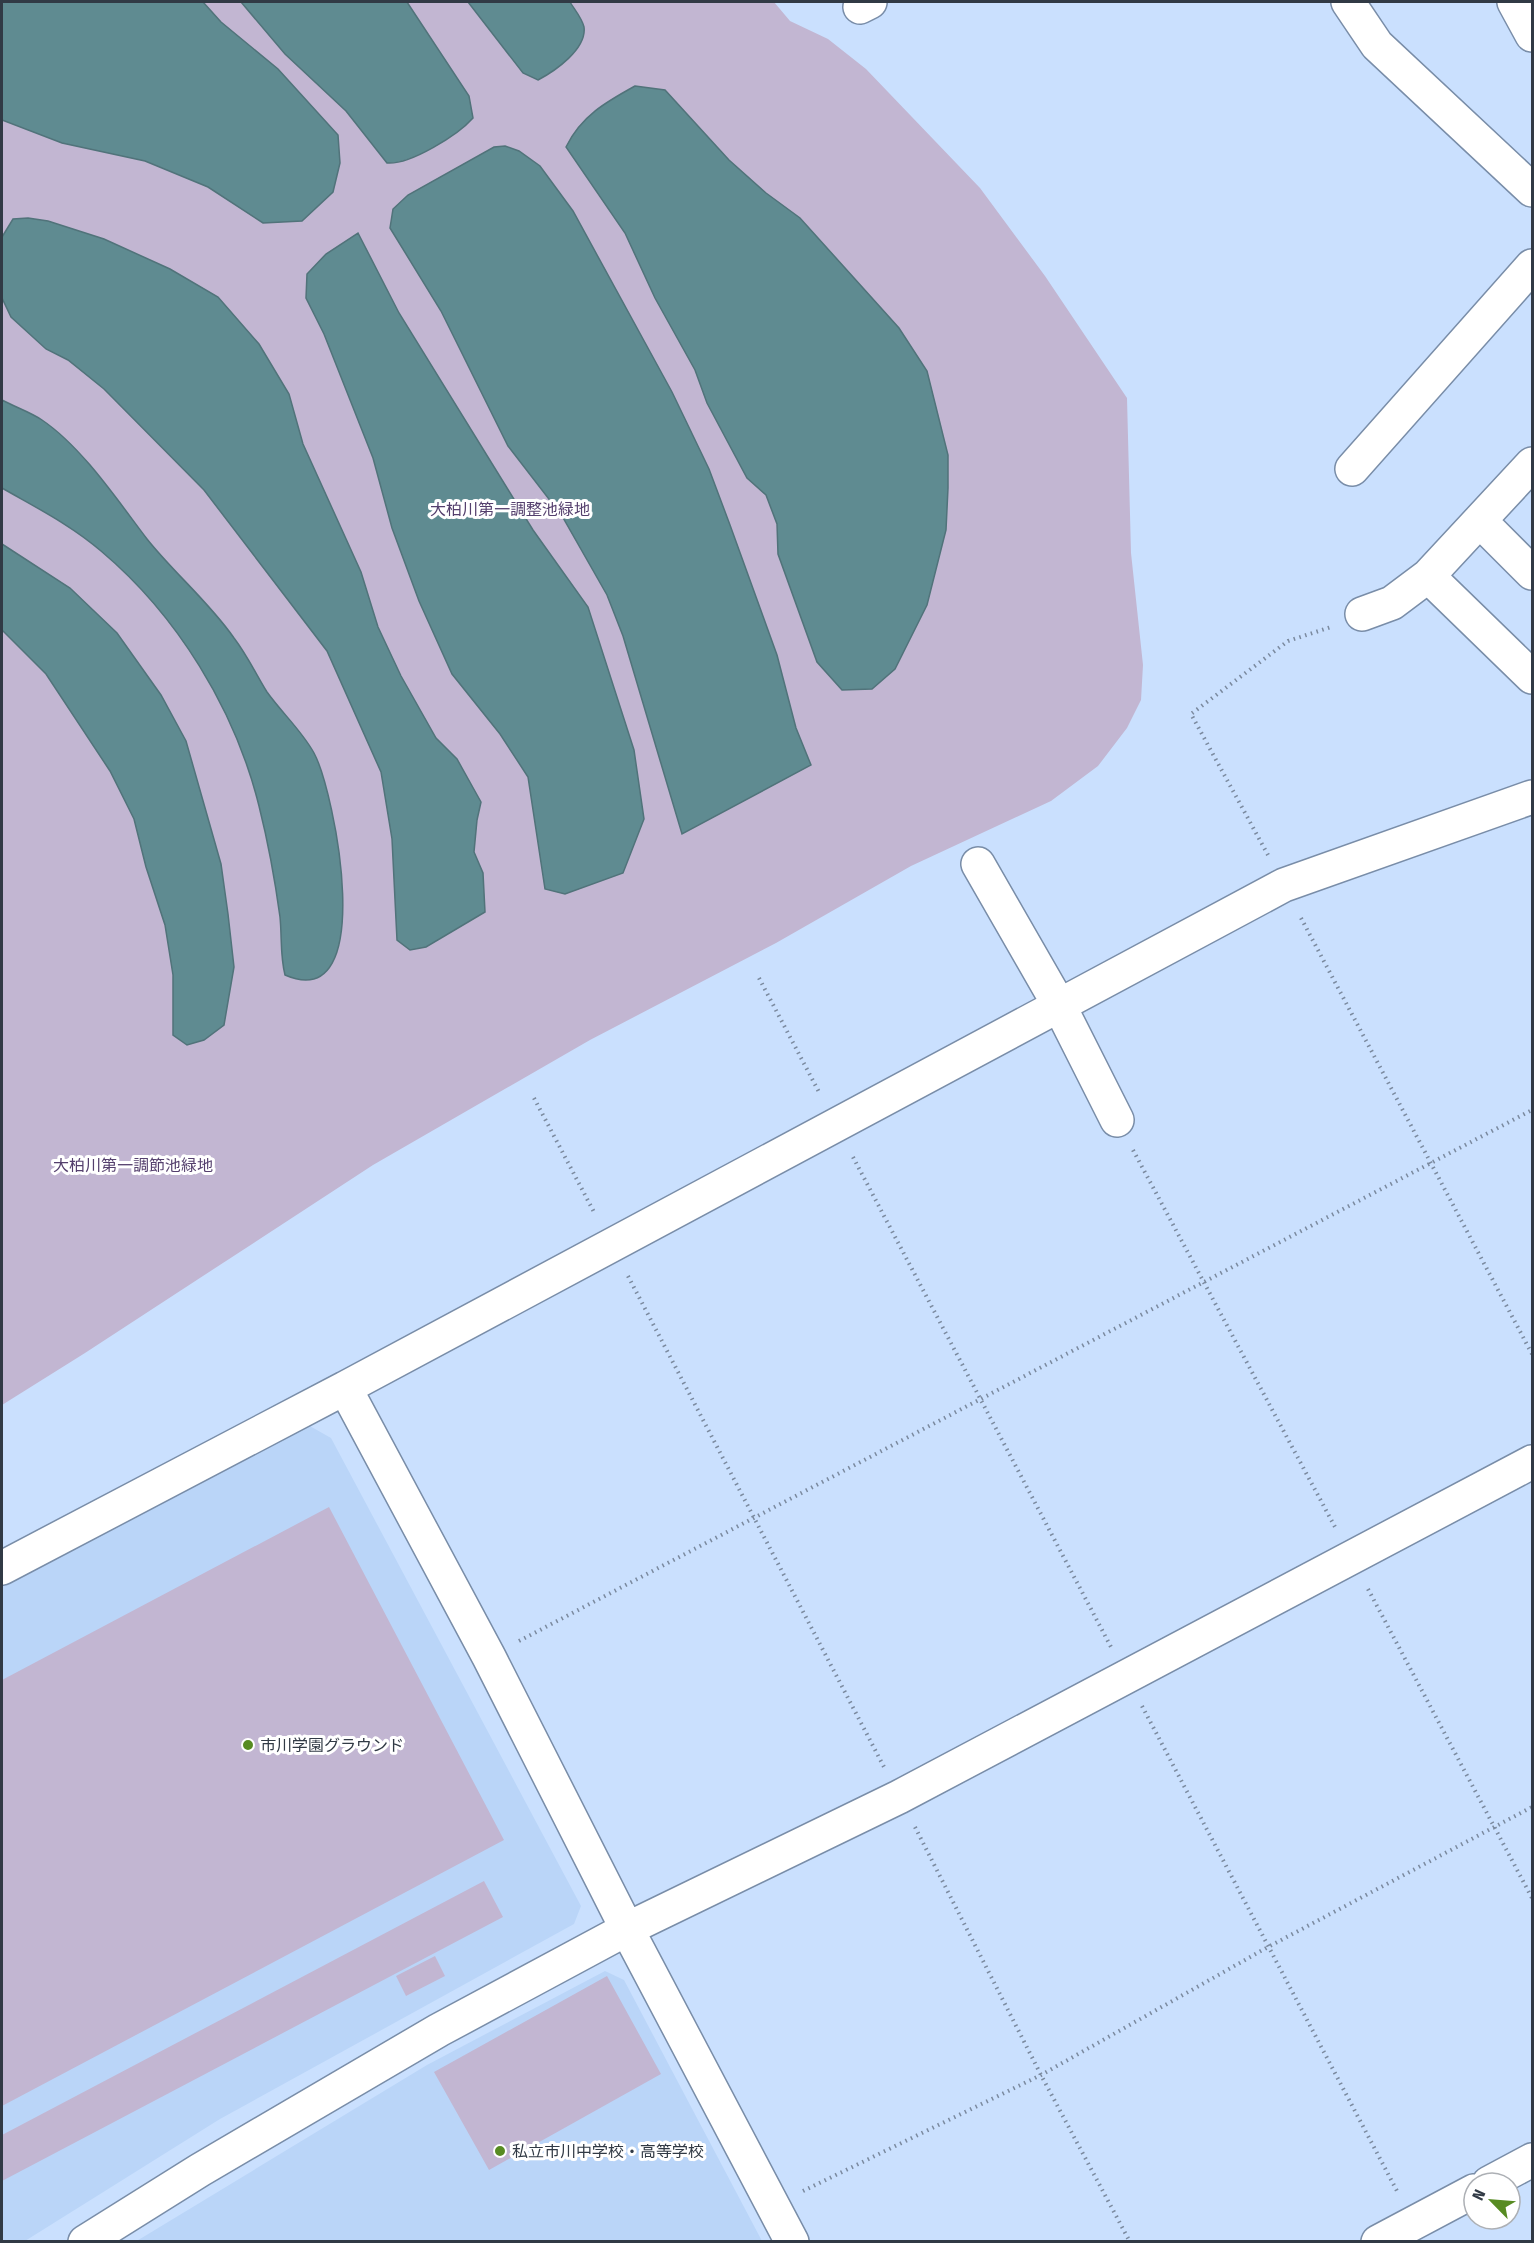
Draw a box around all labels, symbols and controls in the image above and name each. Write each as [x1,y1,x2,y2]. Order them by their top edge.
park label: 大柏川第一調整池緑地 [430,500,590,519]
park label: 大柏川第一調節池緑地 [53,1156,213,1175]
place label: 市川学園グラウンド [260,1736,404,1755]
marker: 市川学園グラウンド [241,1738,255,1752]
place label: 私立市川中学校・高等学校 [512,2142,704,2161]
marker: 私立市川中学校・高等学校 [493,2144,507,2158]
north arrow [1462,2171,1522,2231]
text: N [1468,2187,1489,2203]

